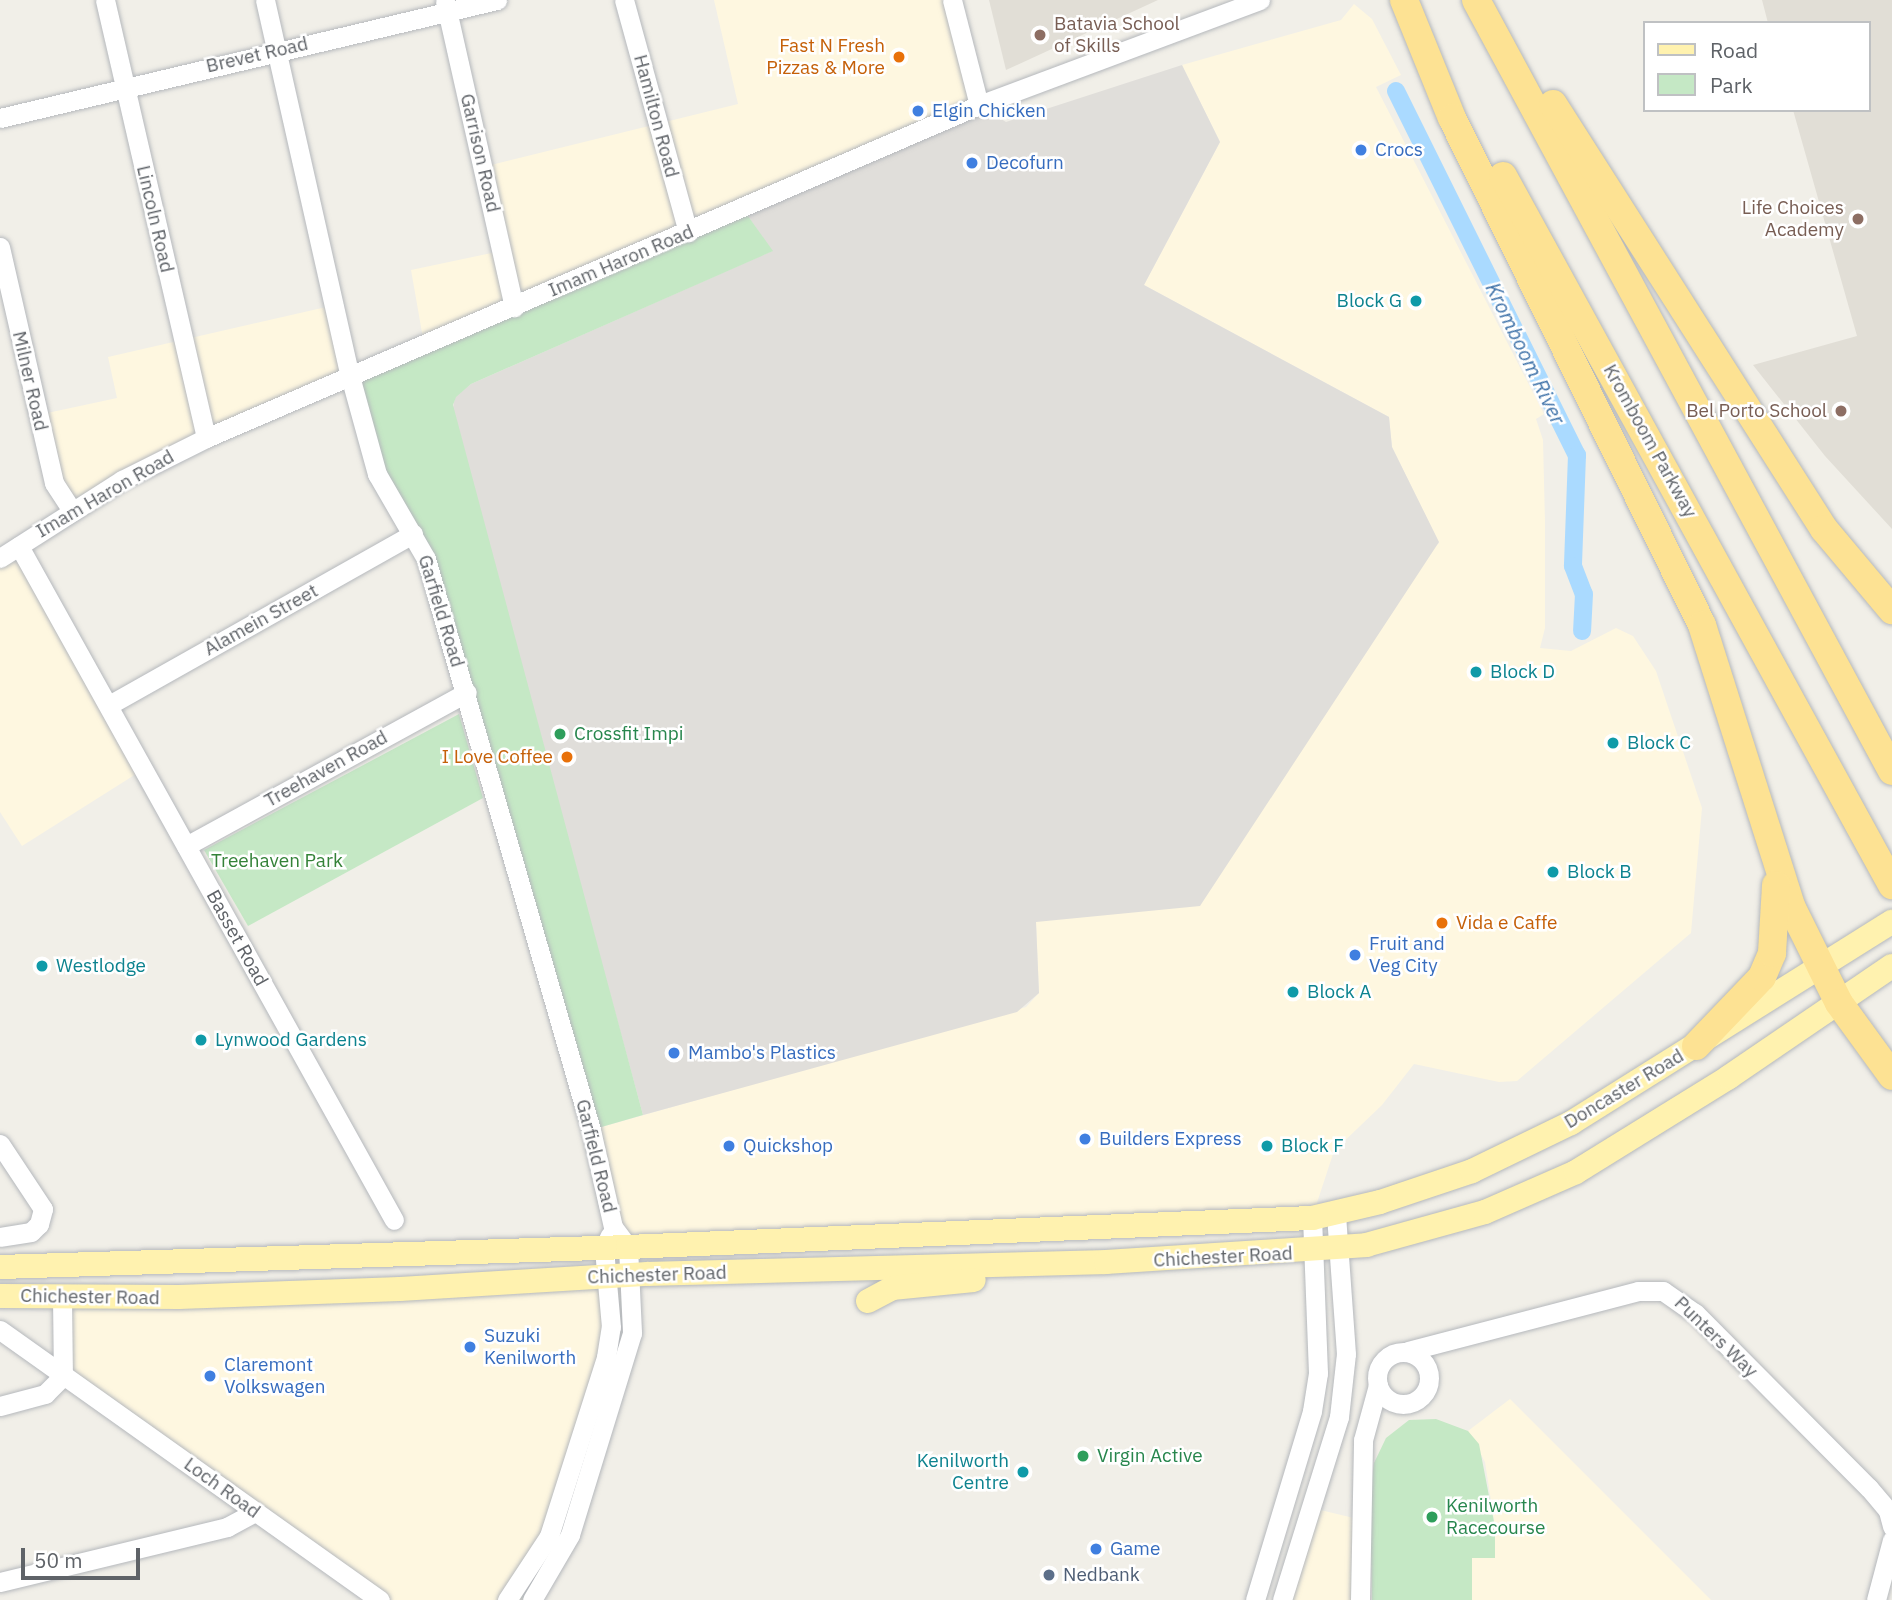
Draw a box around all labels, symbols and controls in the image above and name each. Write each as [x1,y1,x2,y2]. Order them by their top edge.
place label: Batavia School of Skills [1054,13,1180,57]
legend [1644,21,1871,112]
marker: Batavia School of Skills [1032,27,1048,43]
street label: Brevet Road [204,32,310,78]
place label: Fast N Fresh Pizzas & More [766,35,885,79]
text: Road [1710,36,1758,64]
marker: Fast N Fresh Pizzas & More [891,49,907,65]
street label: Hamilton Road [629,52,683,180]
text: Park [1710,71,1753,99]
street label: Garrison Road [455,92,505,214]
place label: Elgin Chicken [932,100,1046,122]
marker: Elgin Chicken [910,103,926,119]
place label: Crocs [1375,139,1423,161]
marker: Crocs [1353,142,1369,158]
place label: Decofurn [986,152,1064,174]
marker: Decofurn [964,155,980,171]
street label: Lincoln Road [132,163,178,275]
place label: Life Choices Academy [1742,197,1844,241]
marker: Life Choices Academy [1850,211,1866,227]
street label: Imam Haron Road [545,220,697,302]
water label: Kromboom River [1481,278,1571,428]
place label: Block G [1337,290,1402,312]
marker: Block G [1408,293,1424,309]
street label: Milner Road [7,329,53,433]
street label: Kromboom Parkway [1598,360,1702,522]
place label: Bel Porto School [1686,400,1827,422]
marker: Bel Porto School [1833,403,1849,419]
street label: Imam Haron Road [32,445,178,543]
street label: Garfield Road [413,552,469,670]
street label: Alamein Street [200,579,322,661]
place label: Block D [1490,661,1555,683]
marker: Block D [1468,664,1484,680]
place label: Crossfit Impi [574,723,683,745]
street label: Treehaven Road [261,726,391,812]
marker: Crossfit Impi [552,726,568,742]
place label: Block C [1627,732,1691,754]
marker: Block C [1605,735,1621,751]
place label: I Love Coffee [442,746,553,768]
marker: I Love Coffee [559,749,575,765]
park label: Treehaven Park [211,850,343,872]
place label: Block B [1567,861,1632,883]
marker: Block B [1545,864,1561,880]
street label: Basset Road [201,886,273,990]
place label: Vida e Caffe [1456,912,1557,934]
marker: Vida e Caffe [1434,915,1450,931]
place label: Fruit and Veg City [1369,933,1445,977]
marker: Fruit and Veg City [1347,947,1363,963]
place label: Westlodge [56,955,146,977]
marker: Westlodge [34,958,50,974]
place label: Block A [1307,981,1371,1003]
marker: Block A [1285,984,1301,1000]
place label: Lynwood Gardens [215,1029,367,1051]
marker: Lynwood Gardens [193,1032,209,1048]
place label: Mambo's Plastics [688,1042,836,1064]
street label: Doncaster Road [1560,1044,1688,1134]
marker: Mambo's Plastics [666,1045,682,1061]
street label: Garfield Road [571,1097,621,1215]
place label: Builders Express [1099,1128,1242,1150]
marker: Builders Express [1077,1131,1093,1147]
place label: Quickshop [743,1135,833,1157]
place label: Block F [1281,1135,1344,1157]
marker: Quickshop [721,1138,737,1154]
marker: Block F [1259,1138,1275,1154]
street label: Chichester Road [1153,1242,1293,1272]
street label: Chichester Road [587,1261,727,1289]
street label: Chichester Road [20,1284,160,1310]
street label: Punters Way [1670,1292,1762,1382]
place label: Suzuki Kenilworth [484,1325,576,1369]
marker: Suzuki Kenilworth [462,1339,478,1355]
place label: Claremont Volkswagen [224,1354,325,1398]
marker: Claremont Volkswagen [202,1368,218,1384]
place label: Virgin Active [1097,1445,1203,1467]
marker: Virgin Active [1075,1448,1091,1464]
place label: Kenilworth Centre [917,1450,1009,1494]
street label: Loch Road [180,1453,264,1523]
marker: Kenilworth Centre [1015,1464,1031,1480]
place label: Kenilworth Racecourse [1446,1495,1546,1539]
marker: Kenilworth Racecourse [1424,1509,1440,1525]
scale bar [24,1534,144,1578]
place label: Game [1110,1538,1160,1560]
marker: Game [1088,1541,1104,1557]
text: 50 m [34,1546,83,1574]
place label: Nedbank [1063,1564,1140,1586]
marker: Nedbank [1041,1567,1057,1583]

